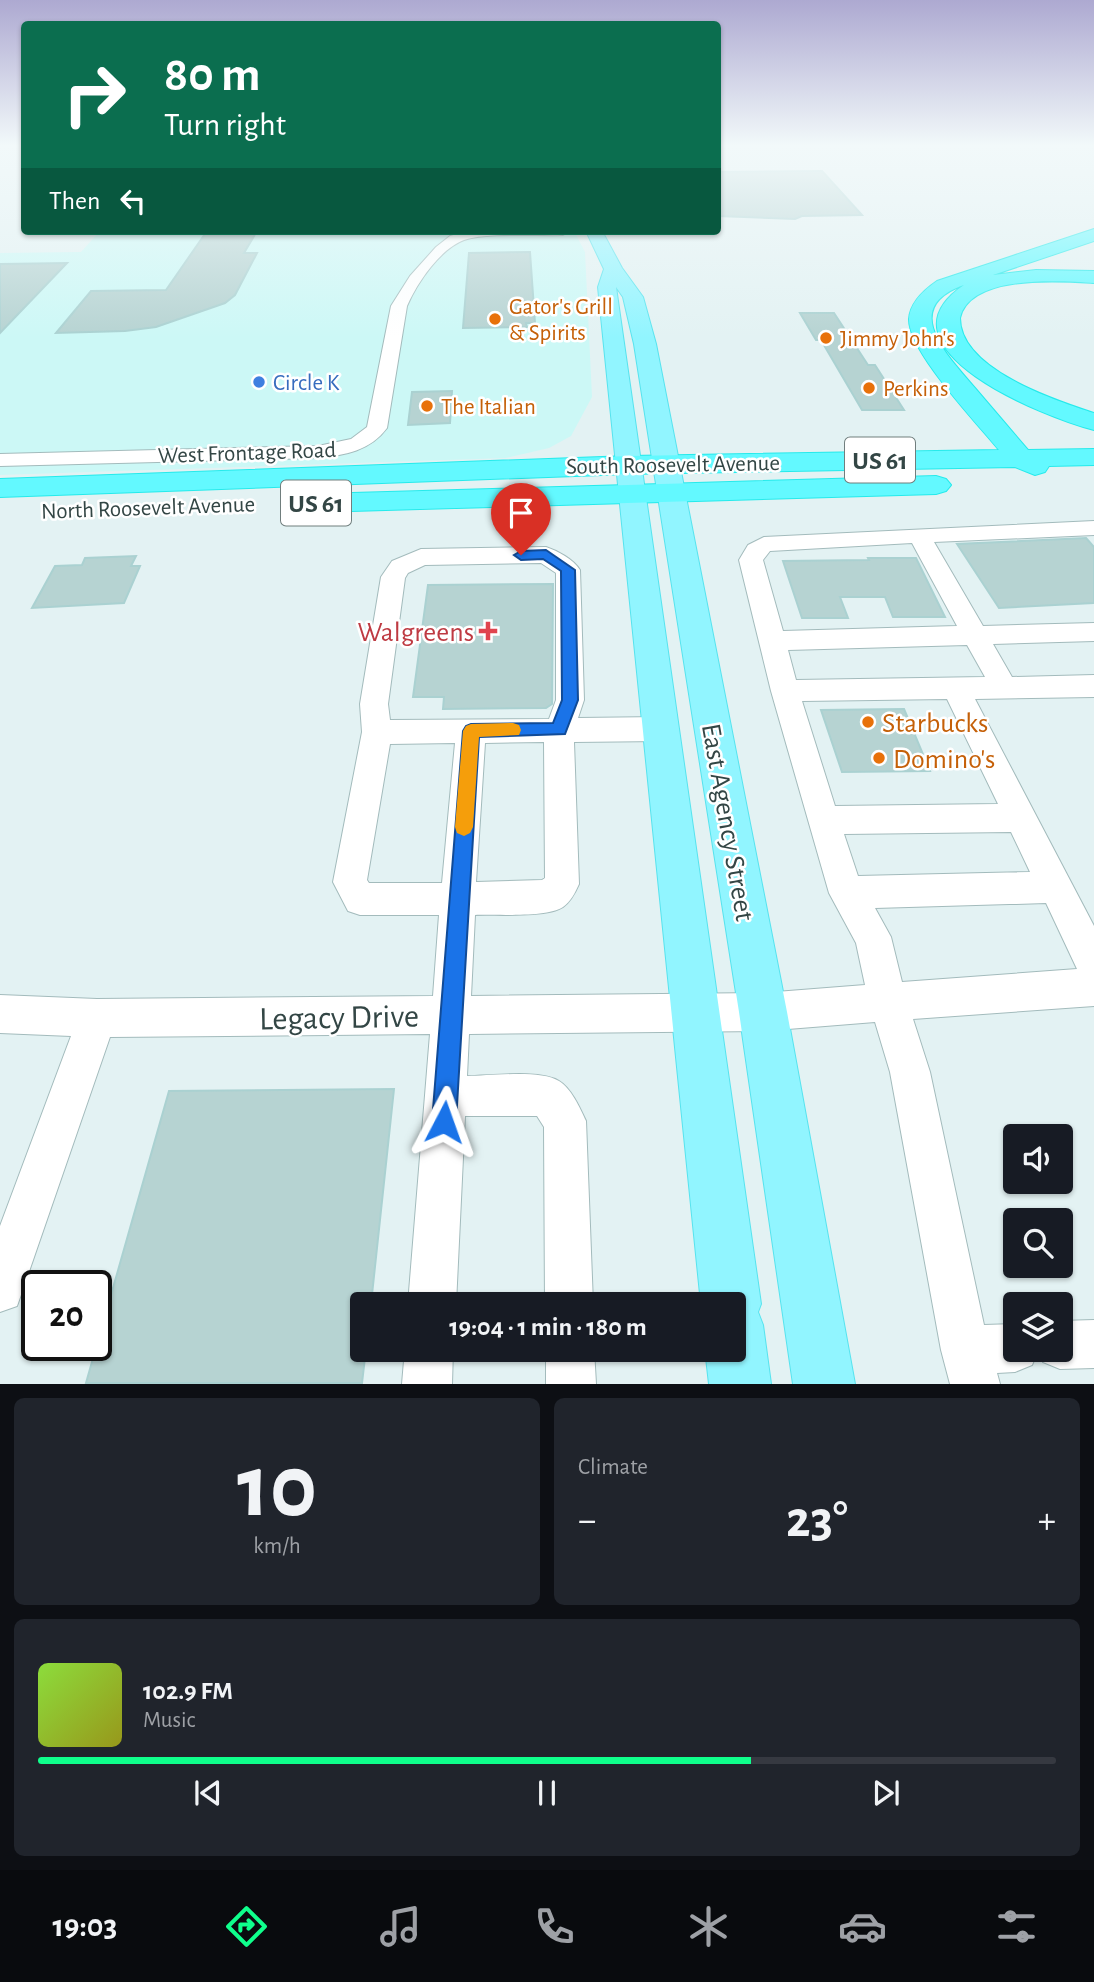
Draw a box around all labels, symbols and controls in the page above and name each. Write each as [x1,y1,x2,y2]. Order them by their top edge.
icon: right [49,49,140,140]
text: 80 m [164,51,261,100]
text: Turn right [164,109,286,141]
icon: left [114,182,152,220]
text: Then [49,188,100,214]
place label: Gator's Grill & Spirits [509,296,613,345]
marker: Gator's Grill & Spirits [487,311,503,327]
place label: Jimmy John's [840,328,955,351]
marker: Jimmy John's [818,330,834,346]
place label: Circle K [273,372,340,395]
marker: Circle K [251,374,267,390]
place label: Perkins [883,378,948,401]
marker: Perkins [861,380,877,396]
place label: The Italian [441,396,536,419]
marker: The Italian [419,398,435,414]
road number: US 61 [845,437,915,482]
street label: West Frontage Road [157,439,337,468]
street label: South Roosevelt Avenue [566,452,780,479]
road number: US 61 [281,481,351,526]
pin [491,483,551,555]
street label: North Roosevelt Avenue [41,493,256,524]
icon: arrive [502,494,540,532]
place label: Walgreens [357,619,474,647]
marker: Walgreens [480,623,496,639]
place label: Starbucks [882,710,988,738]
marker: Starbucks [860,714,876,730]
street label: East Agency Street [696,721,758,923]
place label: Domino's [893,746,995,774]
marker: Domino's [871,750,887,766]
street label: Legacy Drive [259,1001,419,1036]
position arrow [407,1085,481,1159]
map controls [1003,1124,1073,1362]
button: sound [1003,1124,1073,1194]
button: search [1003,1208,1073,1278]
speed limit sign: 20 [21,1270,112,1361]
button: layers [1003,1292,1073,1362]
text: 19:04 · 1 min · 180 m [449,1314,647,1340]
text: 10 [237,1442,317,1533]
text: Climate [578,1456,648,1479]
text: 23° [786,1494,848,1546]
text: − [578,1502,596,1540]
text: + [1038,1502,1056,1540]
text: km/h [253,1535,301,1558]
text: 102.9 FM [143,1678,233,1704]
text: Music [143,1709,195,1732]
icon: previous [189,1774,227,1812]
icon: pause [528,1774,566,1812]
icon: next [867,1774,905,1812]
icon: directions [222,1902,271,1951]
icon: music [376,1902,425,1951]
icon: phone [530,1902,579,1951]
icon: climate [684,1902,733,1951]
icon: car [838,1902,887,1951]
icon: filters [992,1902,1041,1951]
text: 19:03 [53,1910,117,1942]

